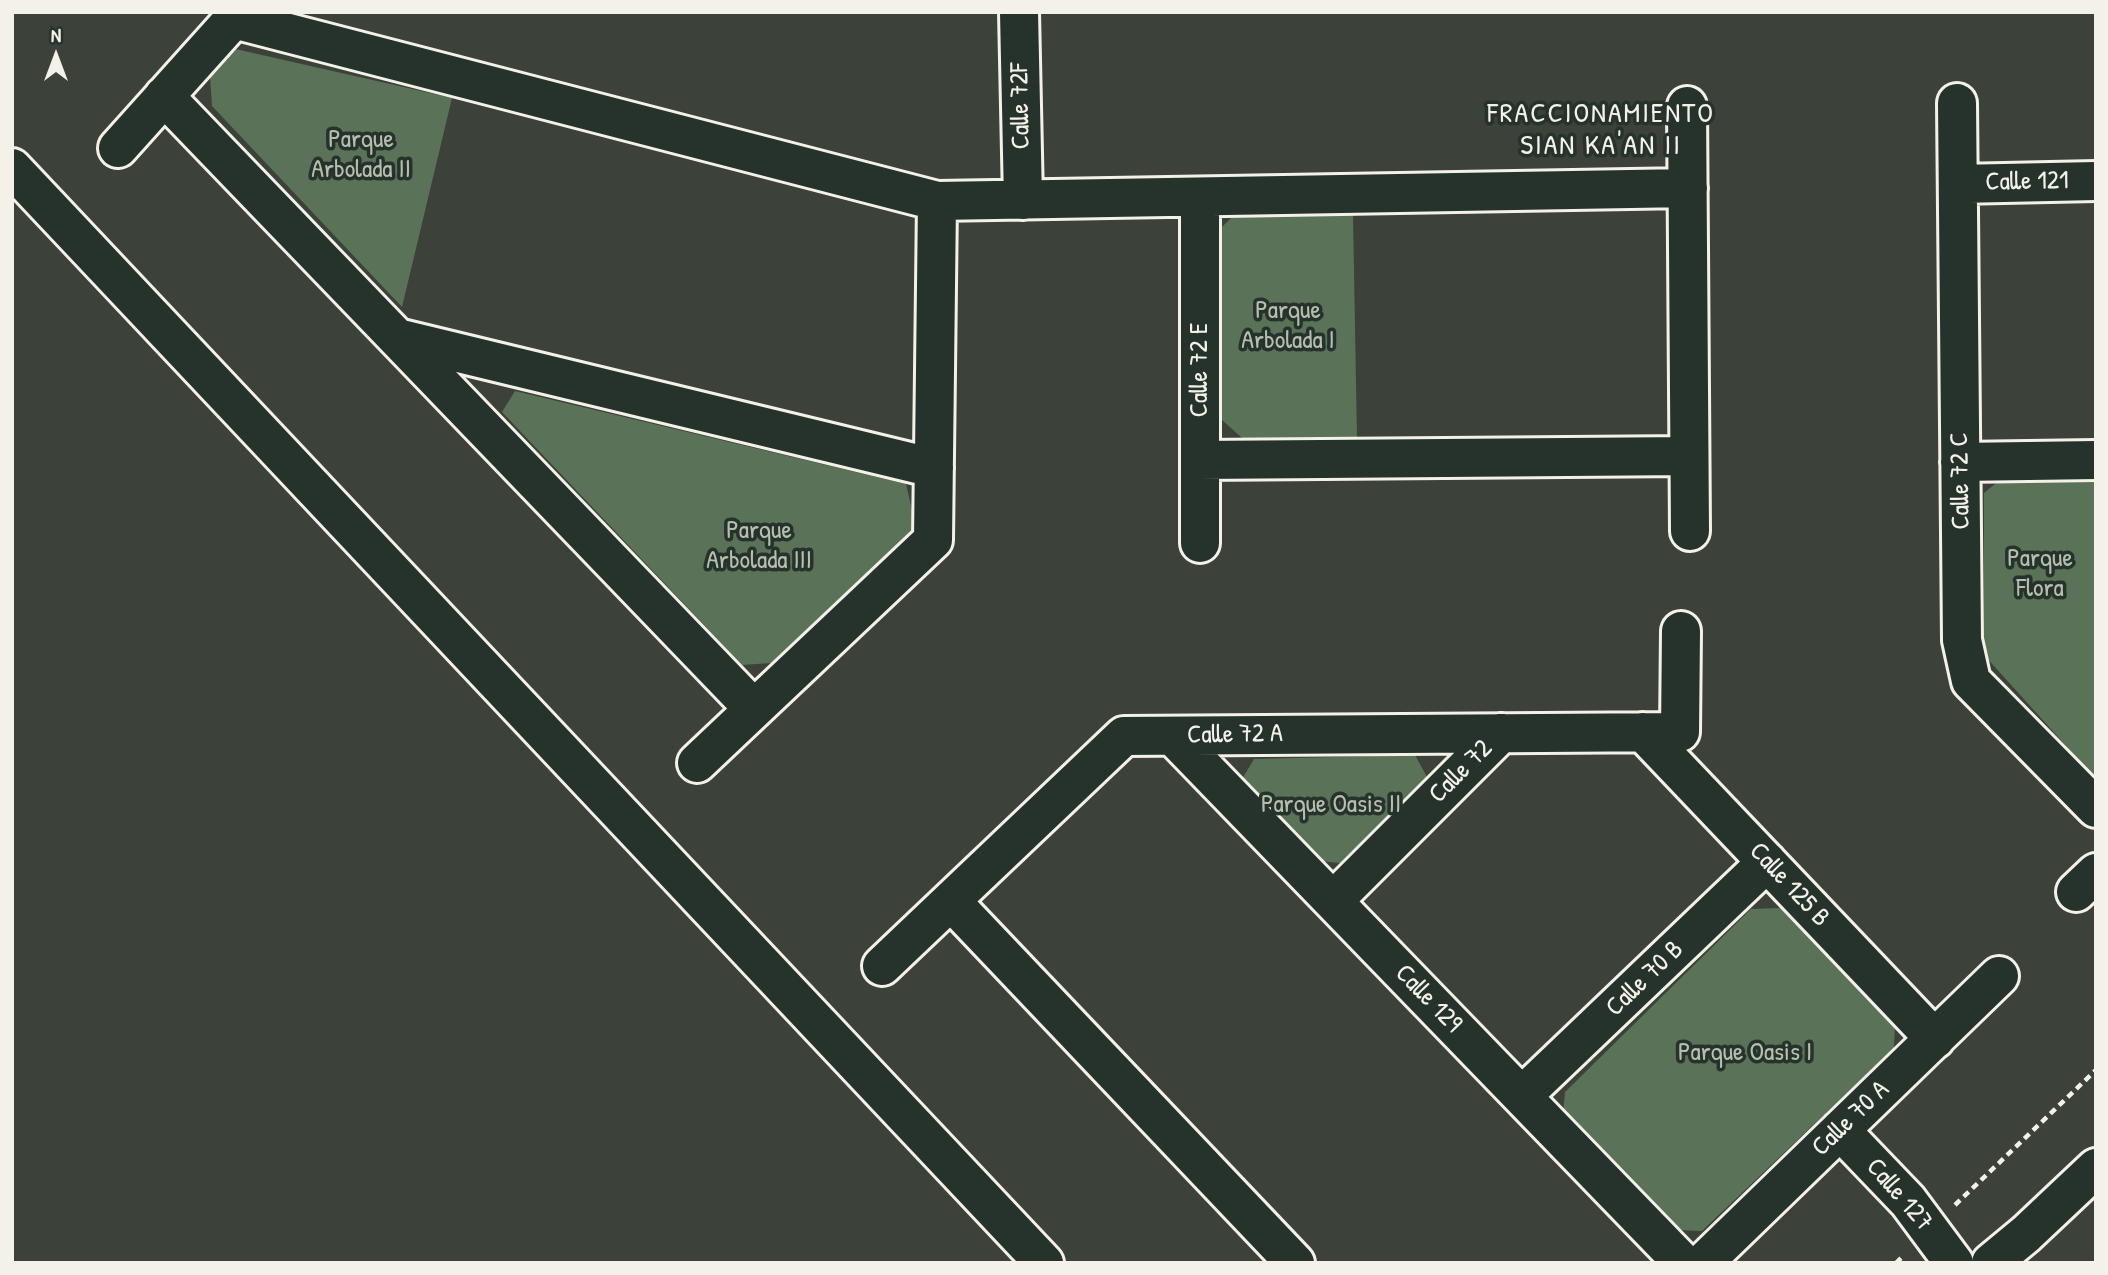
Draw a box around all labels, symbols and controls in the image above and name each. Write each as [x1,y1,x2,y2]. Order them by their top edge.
north arrow [21,21,91,91]
text: N [51,22,61,48]
street label: Calle 72F [1005,62,1037,150]
district label: FRACCIONAMIENTO SIAN KA'AN II [1489,98,1713,164]
park label: Parque Arbolada II [311,124,411,186]
street label: Calle 121 [1985,166,2069,198]
park label: Parque Arbolada I [1241,295,1335,356]
street label: Calle 72 E [1184,323,1216,417]
street label: Calle 72 C [1945,432,1977,530]
park label: Parque Arbolada III [706,515,812,576]
park label: Parque Flora [2007,543,2073,604]
street label: Calle 72 A [1187,719,1283,751]
street label: Calle 72 [1423,734,1499,810]
park label: Parque Oasis II [1261,789,1401,821]
street label: Calle 125 B [1742,836,1836,934]
street label: Calle 70 B [1600,935,1690,1023]
street label: Calle 129 [1388,958,1468,1040]
park label: Parque Oasis I [1678,1037,1812,1069]
street label: Calle 70 A [1806,1075,1896,1163]
street label: Calle 127 [1859,1152,1939,1238]

